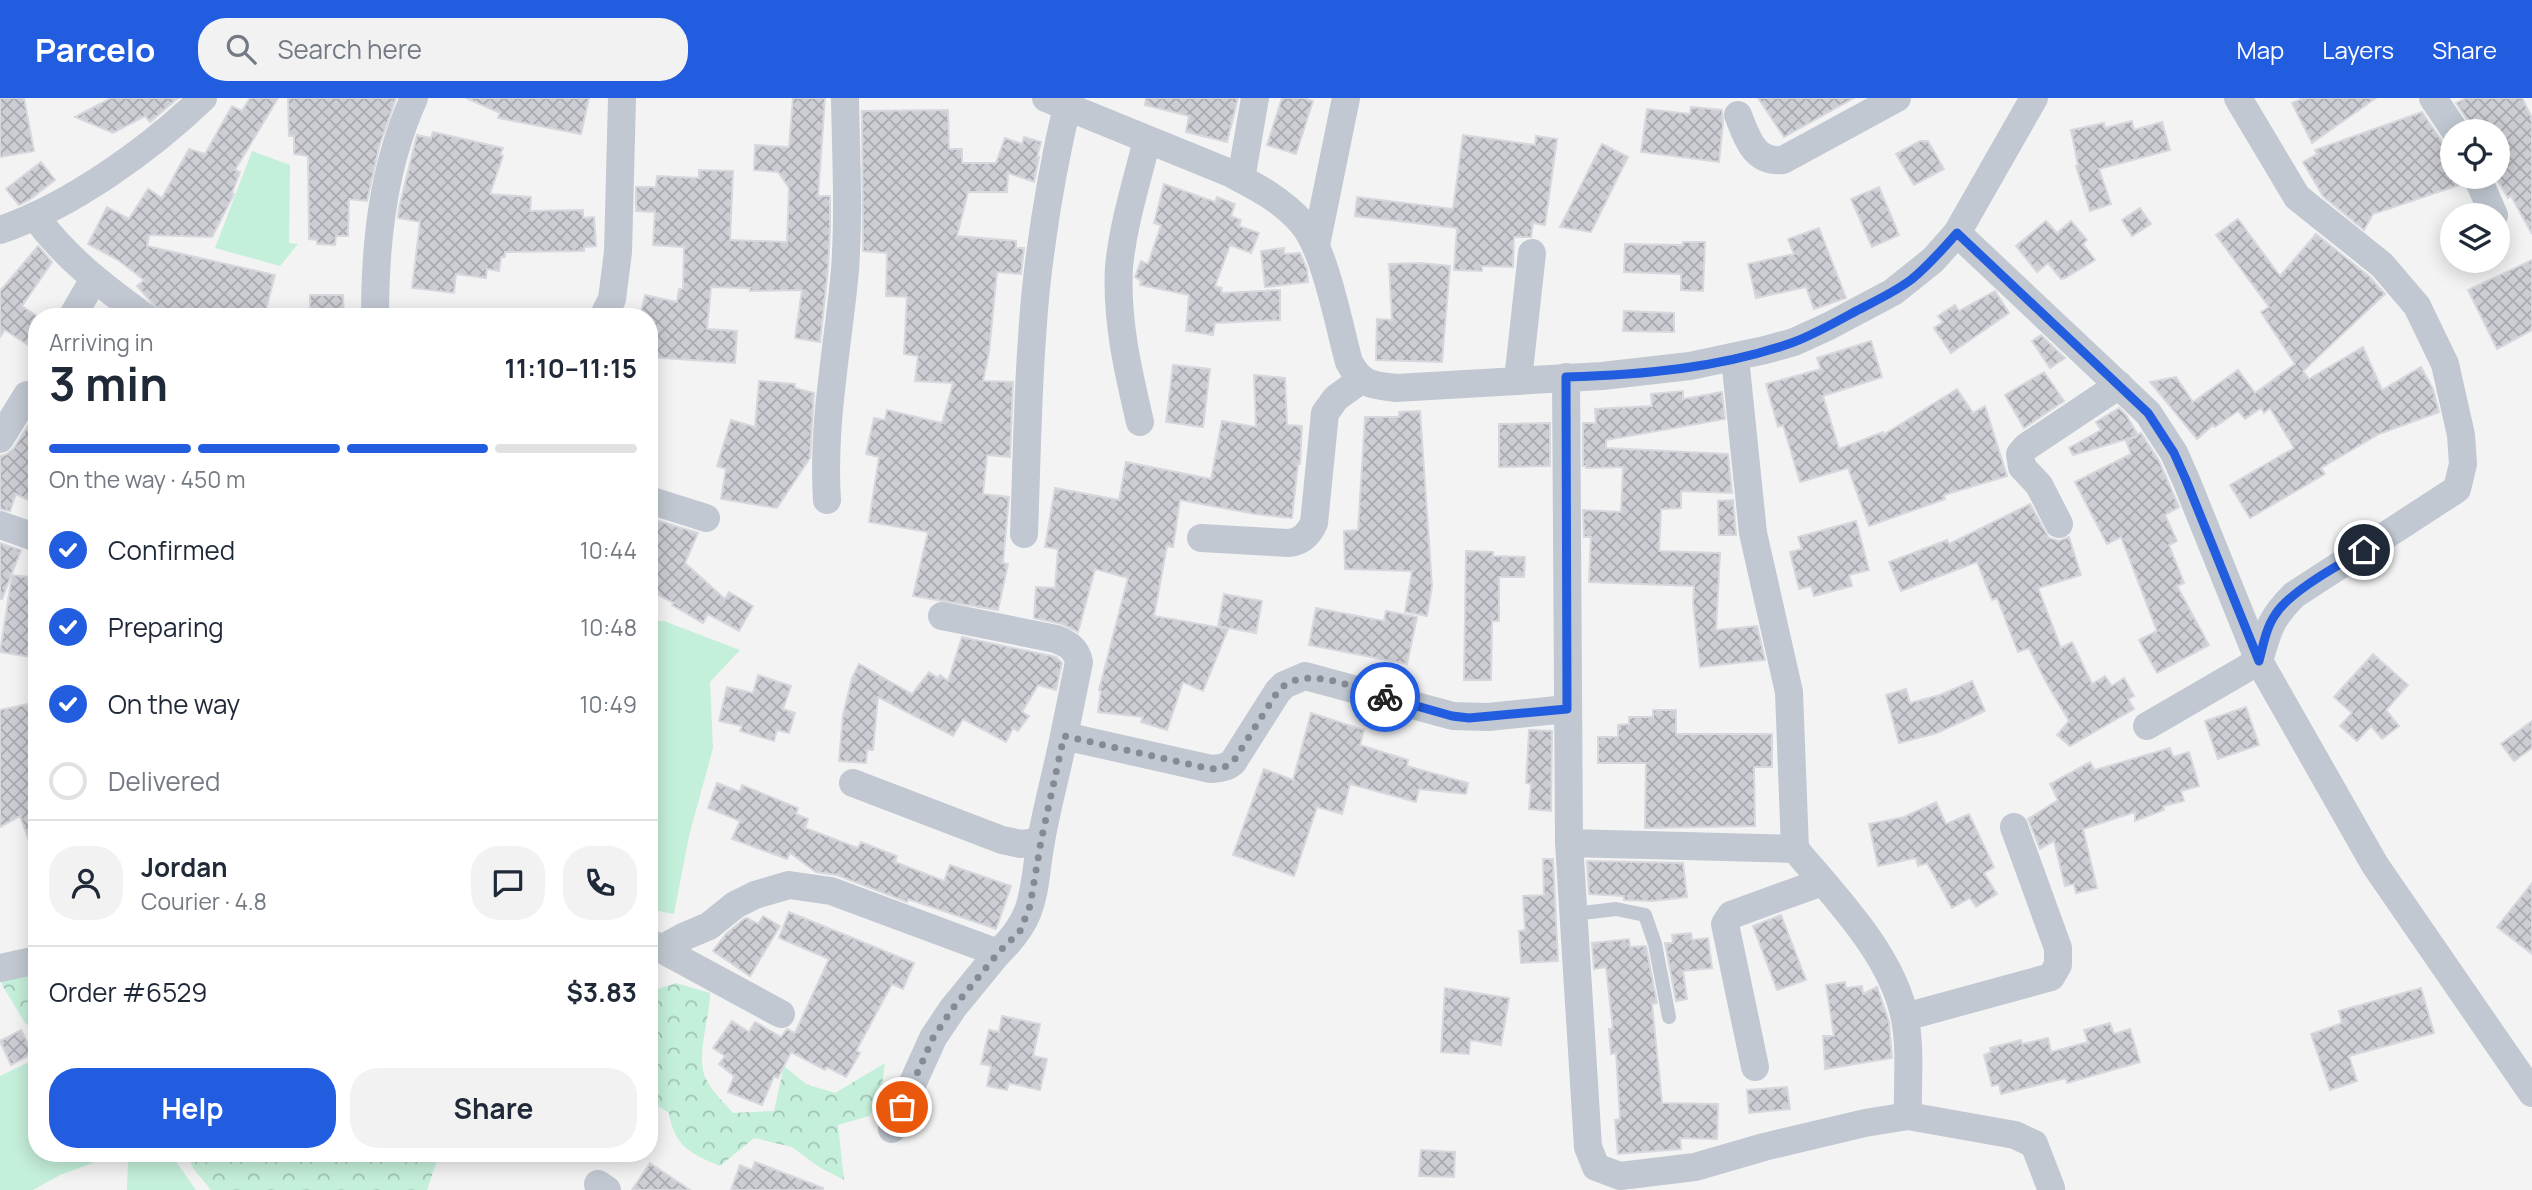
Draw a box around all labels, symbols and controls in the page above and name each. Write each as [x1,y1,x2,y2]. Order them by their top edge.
search box [198,18,688,81]
text: Parcelo [35,27,156,72]
icon: search [222,30,260,68]
text: Search here [278,31,422,67]
text: Map [2237,33,2284,66]
text: Layers [2322,33,2394,66]
text: Share [2432,33,2497,66]
map controls [2440,119,2510,273]
button: locate [2440,119,2510,189]
button: layers [2440,203,2510,273]
text: Arriving in [49,326,154,358]
text: 11:10–11:15 [505,350,637,386]
text: 3 min [49,352,168,415]
text: On the way · 450 m [49,463,245,495]
pin [2334,520,2394,580]
icon: check [49,531,87,569]
icon: home [2345,531,2383,569]
text: Confirmed [108,532,235,568]
text: 10:44 [580,534,637,566]
icon: check [49,608,87,646]
text: Preparing [108,609,224,645]
text: 10:48 [580,611,637,643]
courier [1350,662,1420,732]
icon: bike [1366,678,1404,716]
icon: check [49,685,87,723]
text: On the way [108,686,240,722]
text: 10:49 [580,688,637,720]
text: Delivered [108,763,220,799]
button: person [49,846,123,920]
button: chat [471,846,545,920]
button: phone [563,846,637,920]
text: Jordan [141,849,227,885]
text: Courier · 4.8 [141,885,267,917]
text: Order #6529 [49,974,207,1010]
text: $3.83 [567,974,637,1010]
button: Help [49,1068,336,1148]
button: Share [350,1068,637,1148]
pin [872,1077,932,1137]
icon: bag [883,1088,921,1126]

